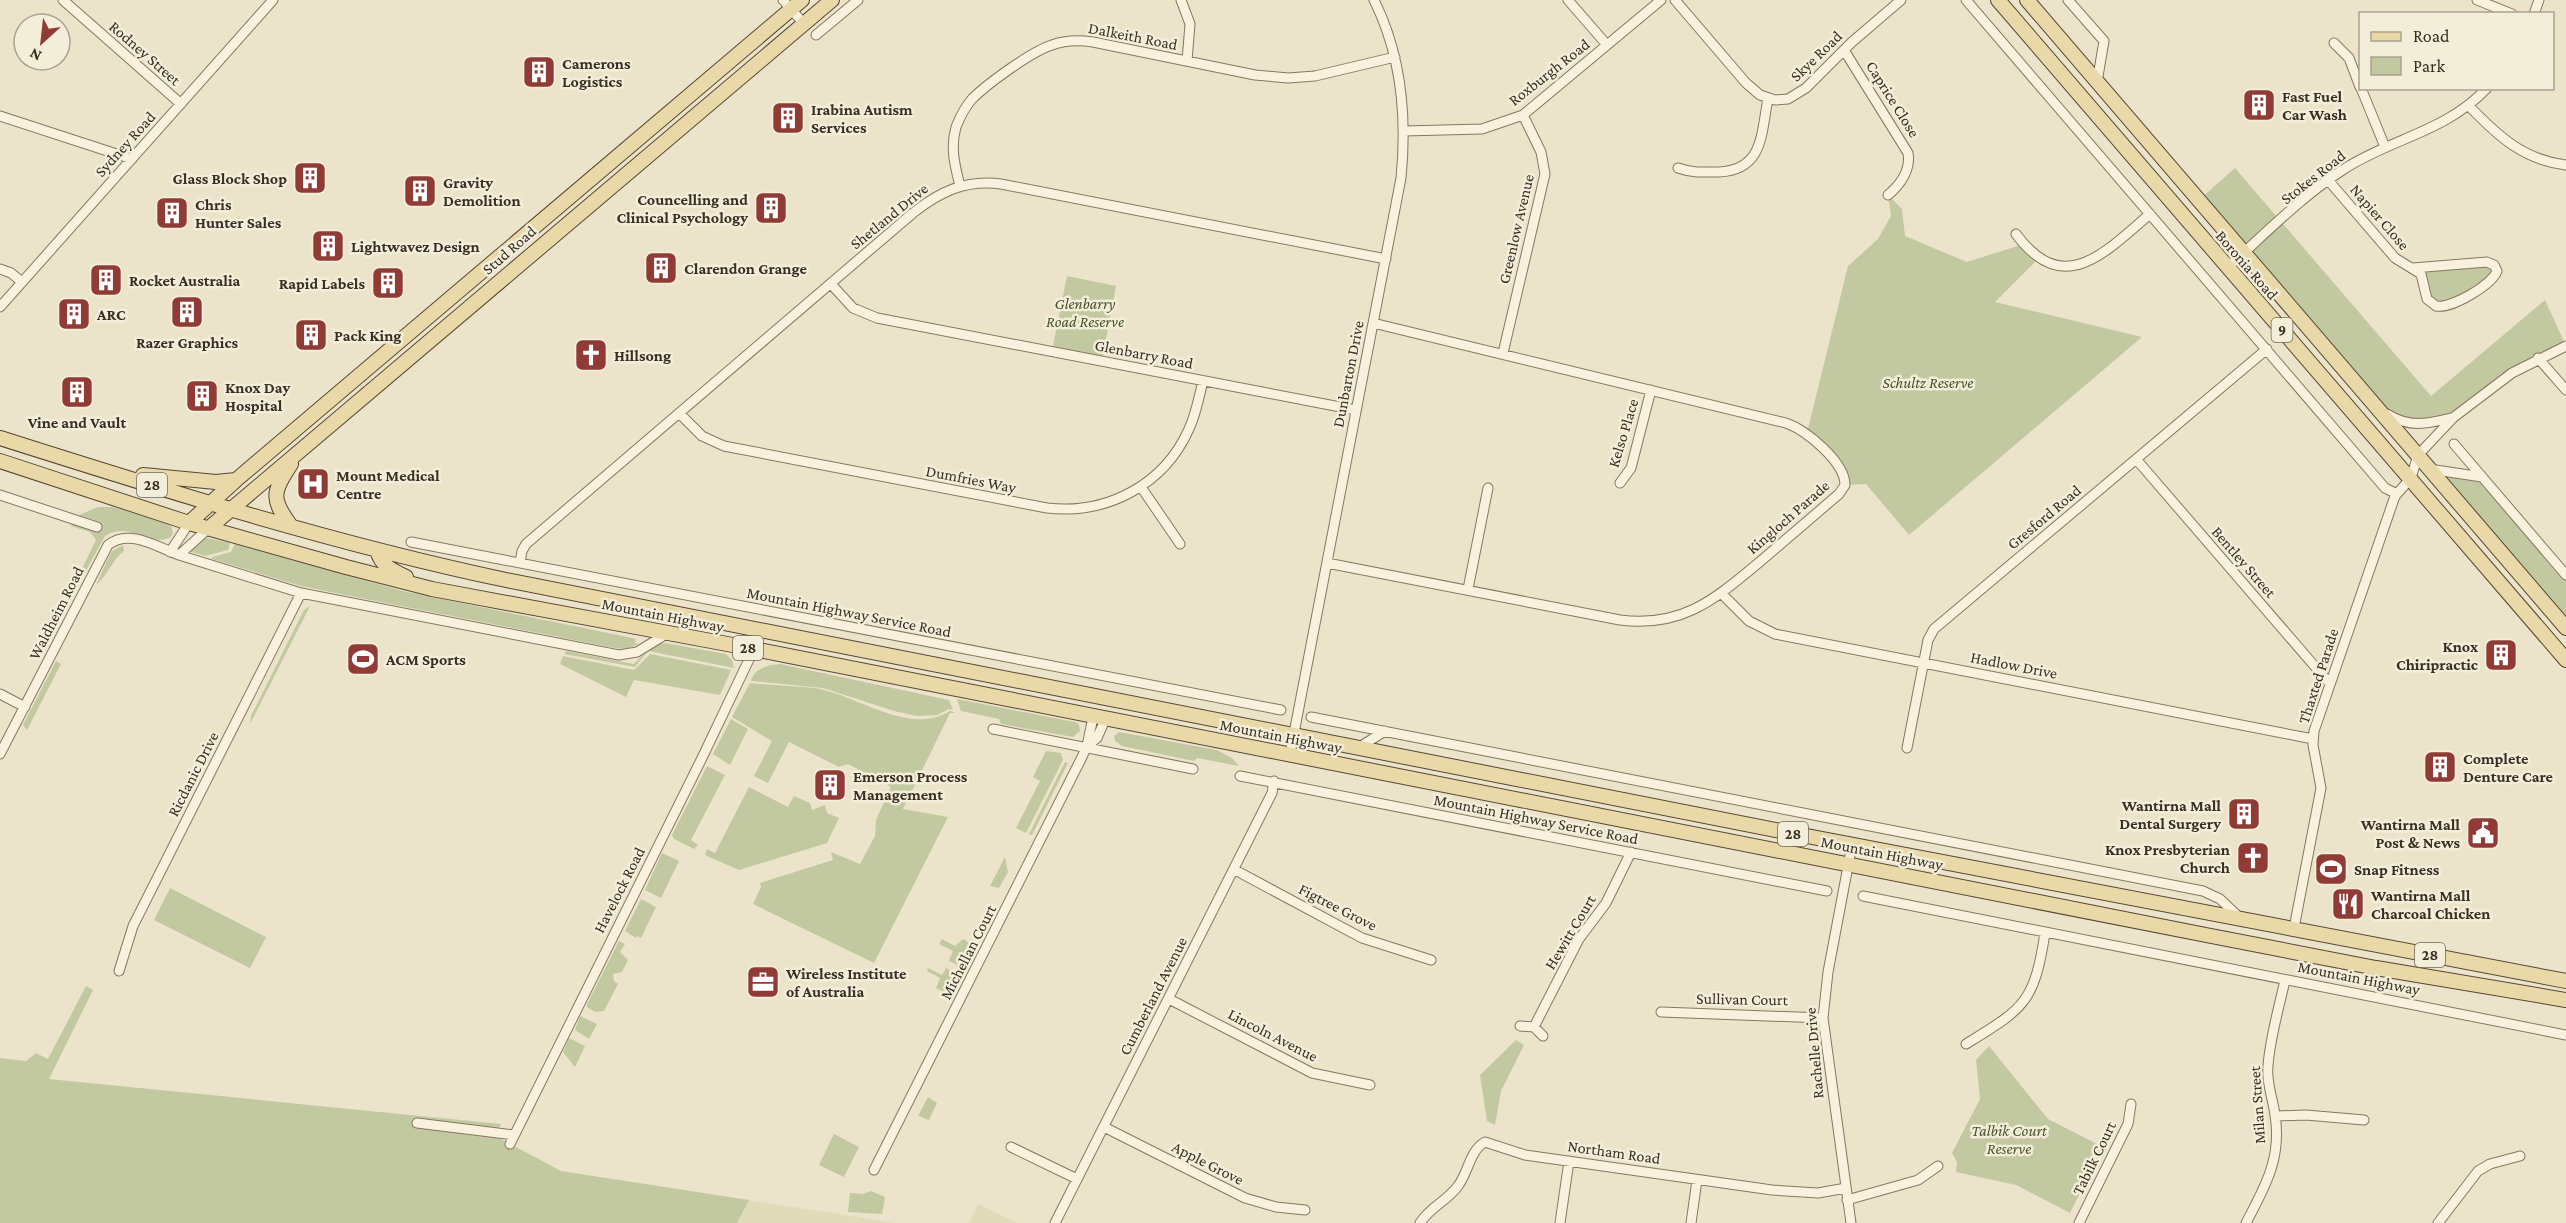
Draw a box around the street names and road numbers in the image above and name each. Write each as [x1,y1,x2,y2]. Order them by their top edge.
street label: Rodney Street [105,18,184,90]
street label: Dalkeith Road [1087,19,1180,53]
street label: Skye Road [1787,27,1846,85]
street label: Roxburgh Road [1505,35,1594,110]
street label: Caprice Close [1862,58,1923,141]
street label: Sydney Road [91,108,160,181]
street label: Stokes Road [2277,146,2349,207]
street label: Greenlow Avenue [1495,172,1537,286]
street label: Shetland Drive [847,180,931,252]
street label: Napier Close [2346,181,2413,254]
street label: Stud Road [479,222,540,278]
street label: Boronia Road [2213,227,2282,303]
road number: 9 [2272,318,2292,342]
street label: Dunbarton Drive [1329,319,1367,429]
street label: Glenbarry Road [1093,336,1195,373]
street label: Kelso Place [1605,397,1641,469]
street label: Dumfries Way [924,462,1018,497]
road number: 28 [137,473,167,497]
street label: Kingloch Parade [1743,477,1833,558]
street label: Gresford Road [2004,481,2085,553]
street label: Bentley Street [2208,523,2280,602]
street label: Waldheim Road [25,563,87,662]
street label: Mountain Highway Service Road [745,584,953,641]
street label: Mountain Highway [600,595,726,636]
street label: Thaxted Parade [2295,626,2341,726]
road number: 28 [733,636,763,660]
street label: Hadlow Drive [1969,648,2059,682]
street label: Mountain Highway [1218,716,1344,757]
street label: Ricdanic Drive [164,729,222,819]
street label: Mountain Highway Service Road [1432,791,1640,848]
road number: 28 [1778,822,1808,846]
street label: Mountain Highway [1819,833,1945,874]
street label: Havelock Road [590,844,648,936]
street label: Figtree Grove [1296,880,1380,935]
street label: Hewitt Court [1541,891,1599,972]
street label: Michellan Court [937,901,999,1002]
street label: Cumberland Avenue [1116,934,1190,1058]
road number: 28 [2415,943,2445,967]
street label: Mountain Highway [2296,958,2422,999]
street label: Sullivan Court [1696,990,1789,1008]
street label: Lincoln Avenue [1225,1005,1321,1065]
street label: Rachelle Drive [1802,1007,1826,1099]
street label: Milan Street [2246,1065,2268,1145]
street label: Tabilk Court [2069,1118,2119,1197]
street label: Northam Road [1566,1137,1662,1167]
street label: Apple Grove [1169,1138,1246,1189]

